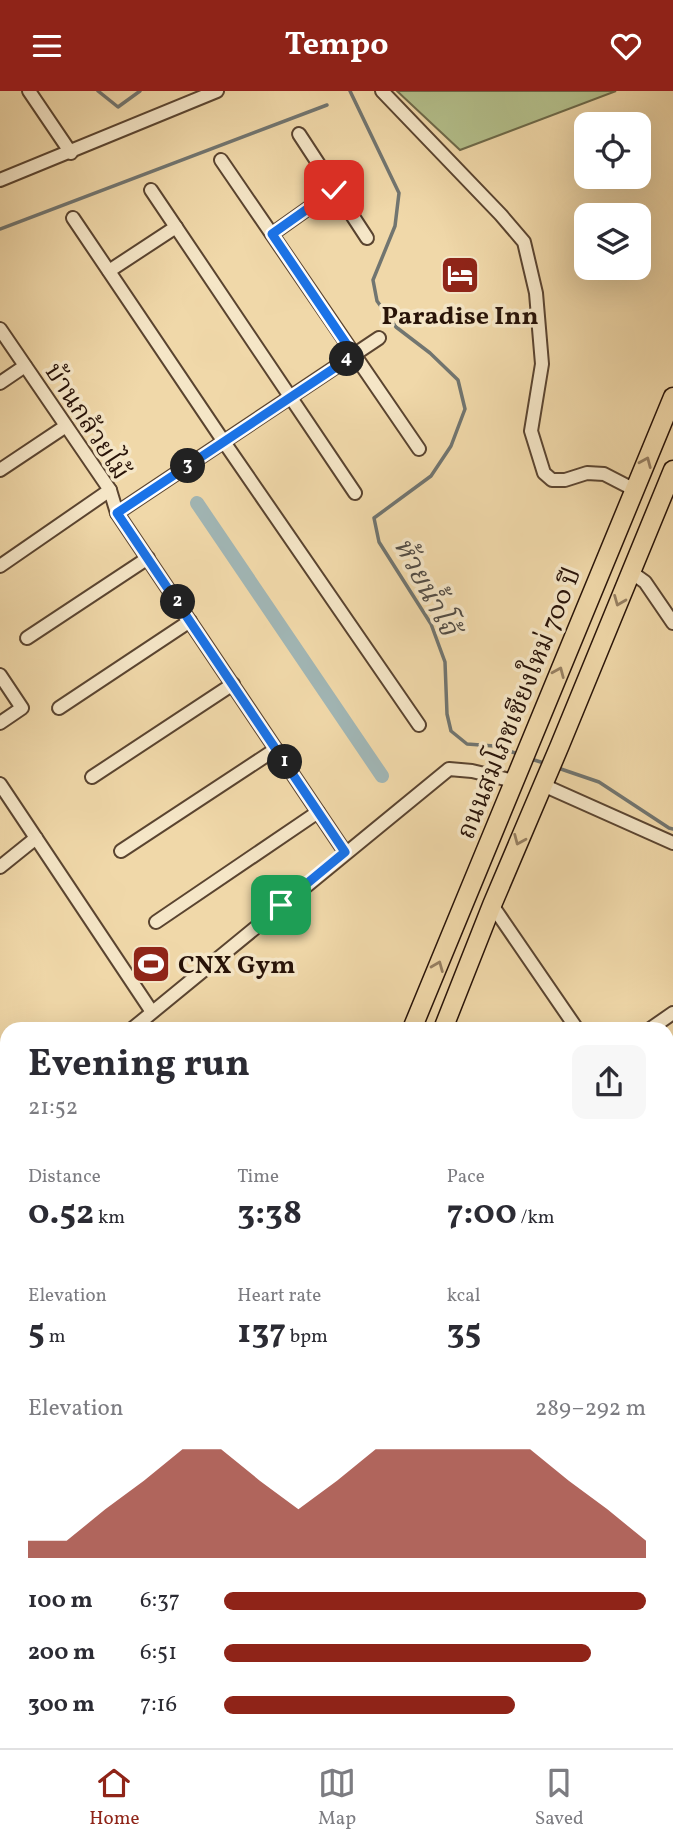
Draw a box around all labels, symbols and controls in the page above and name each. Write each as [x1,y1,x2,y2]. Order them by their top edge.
text: Tempo [284,24,389,68]
icon: menu [28,27,66,65]
icon: heart [607,27,645,65]
map controls [574,112,651,280]
button: locate [574,112,651,189]
pin [304,160,364,220]
icon: check [315,171,353,209]
button: layers [574,203,651,280]
hotel icon: Paradise Inn [439,254,481,296]
place label: Paradise Inn [381,299,539,335]
pin: 4 [330,341,364,377]
text: 4 [341,345,352,371]
street label: บ้านกล้วยไม้ [35,356,139,487]
pin: 3 [170,449,206,483]
text: 3 [183,452,192,478]
one-way arrow [638,456,652,468]
water label: ห้วยน้ำโจ้ [383,530,472,647]
street label: ถนนสมโภชเชียงใหม่ 700 ปี [447,562,591,845]
pin: 2 [160,585,196,619]
text: 2 [173,588,182,614]
one-way arrow [614,594,628,606]
one-way arrow [551,667,565,679]
pin: 1 [268,745,302,779]
text: 1 [281,748,288,774]
one-way arrow [514,833,528,845]
pin [251,875,311,935]
icon: arrive [262,886,300,924]
sports icon: CNX Gym [130,943,172,985]
place label: CNX Gym [178,948,295,984]
one-way arrow [430,961,444,973]
text: Evening run [28,1039,250,1092]
button: share [572,1045,646,1119]
text: 21:52 [28,1092,78,1124]
text: Distance [28,1164,101,1190]
text: Time [237,1164,279,1190]
text: Pace [447,1164,485,1190]
text: 0.52 [28,1190,94,1238]
text: 3:38 [237,1190,302,1238]
text: 7:00 [447,1190,517,1238]
text: km [94,1205,125,1231]
text: /km [517,1205,555,1231]
text: Elevation [28,1283,107,1309]
text: Heart rate [237,1283,321,1309]
text: kcal [447,1283,480,1309]
text: 5 [28,1309,45,1357]
text: 137 [237,1309,286,1357]
text: 35 [447,1309,481,1357]
text: m [45,1324,65,1350]
text: bpm [286,1324,328,1350]
text: Elevation [28,1393,124,1425]
text: 289–292 m [535,1393,646,1425]
text: 100 m [28,1585,93,1617]
text: 6:37 [140,1585,180,1617]
text: 200 m [28,1637,95,1669]
text: 6:51 [140,1637,177,1669]
text: 300 m [28,1689,95,1721]
text: 7:16 [140,1689,177,1721]
tab: Home [89,1764,140,1832]
tab: Map [318,1764,356,1832]
tab: Saved [535,1764,584,1832]

